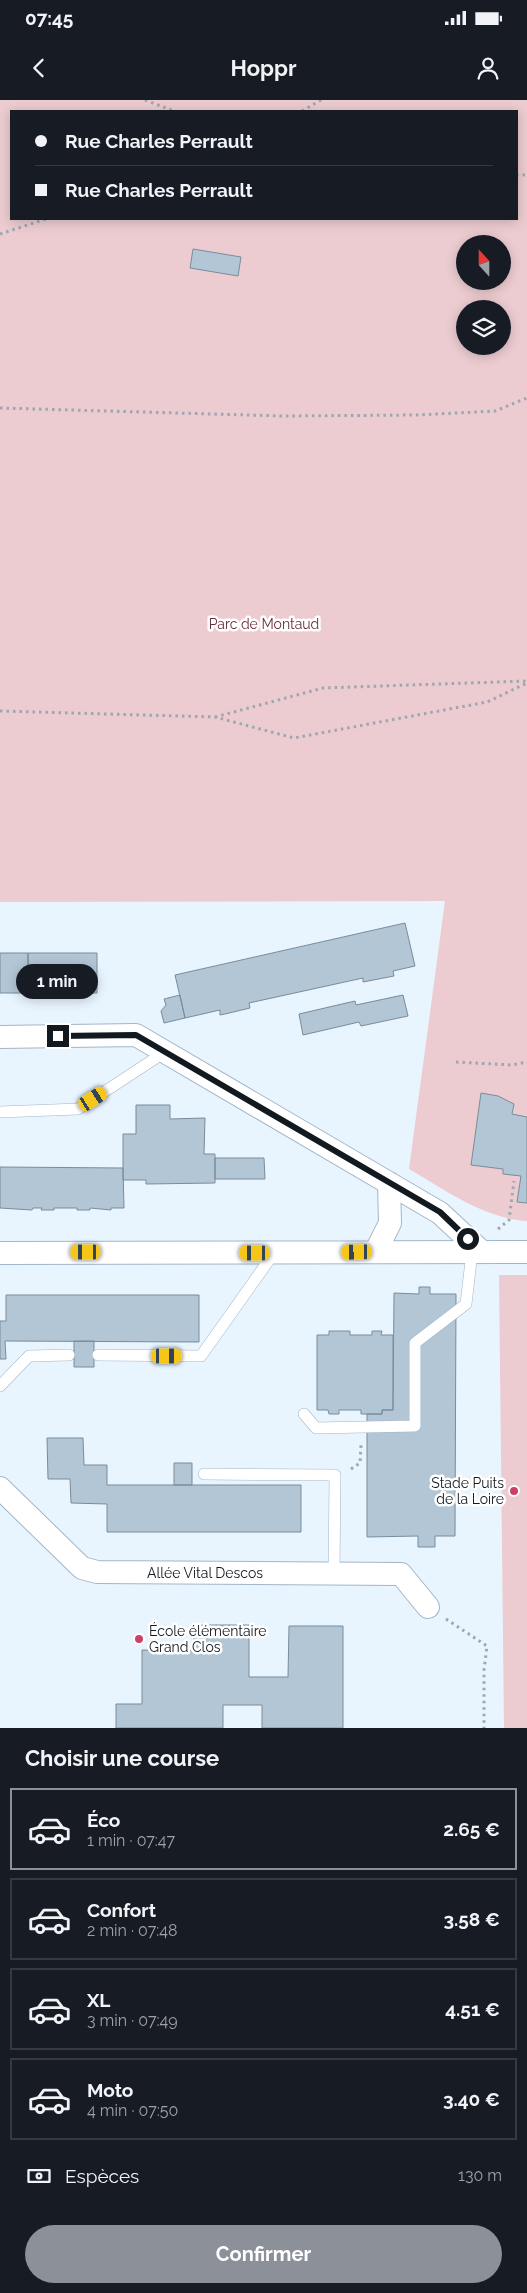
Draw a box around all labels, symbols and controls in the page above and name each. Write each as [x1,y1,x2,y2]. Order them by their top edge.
text: 07:45 [25,7,73,29]
icon: back [25,54,53,82]
icon: person [474,54,502,82]
text: Hoppr [231,55,296,81]
text: Rue Charles Perrault [65,130,253,152]
text: Rue Charles Perrault [65,179,253,201]
north arrow [456,235,511,290]
map controls [456,235,511,355]
button: layers [456,300,511,355]
park label: Parc de Montaud [209,616,319,632]
callout: 1 min [17,964,99,998]
text: 1 min [37,972,77,991]
route end [47,1025,69,1047]
car [76,1085,109,1113]
route start [457,1228,479,1250]
car [341,1244,372,1260]
car [71,1245,101,1260]
car [240,1246,270,1261]
car [152,1349,182,1364]
place label: Stade Puits de la Loire [431,1475,504,1507]
marker: Stade Puits de la Loire [508,1485,520,1497]
street label: Allée Vital Descos [147,1565,263,1581]
place label: École élémentaire Grand Clos [149,1622,267,1655]
marker: École élémentaire Grand Clos [133,1633,145,1645]
text: Choisir une course [25,1745,219,1771]
icon: car [27,1807,72,1852]
text: Éco [87,1809,120,1831]
text: 2.65 € [443,1818,500,1840]
text: 1 min · 07:47 [87,1831,175,1850]
icon: car [27,1897,72,1942]
text: Confort [87,1899,156,1921]
text: 3.58 € [443,1908,500,1930]
text: 2 min · 07:48 [87,1921,178,1940]
icon: car [27,1987,72,2032]
text: XL [87,1989,110,2011]
text: 4.51 € [445,1998,500,2020]
text: 3 min · 07:49 [87,2011,178,2030]
icon: car [27,2077,72,2122]
text: Moto [87,2079,133,2101]
text: 3.40 € [443,2088,500,2110]
text: 4 min · 07:50 [87,2101,178,2120]
icon: cash [25,2162,53,2190]
text: Espèces [65,2165,139,2187]
text: 130 m [458,2166,502,2185]
button: Confirmer [25,2225,502,2283]

